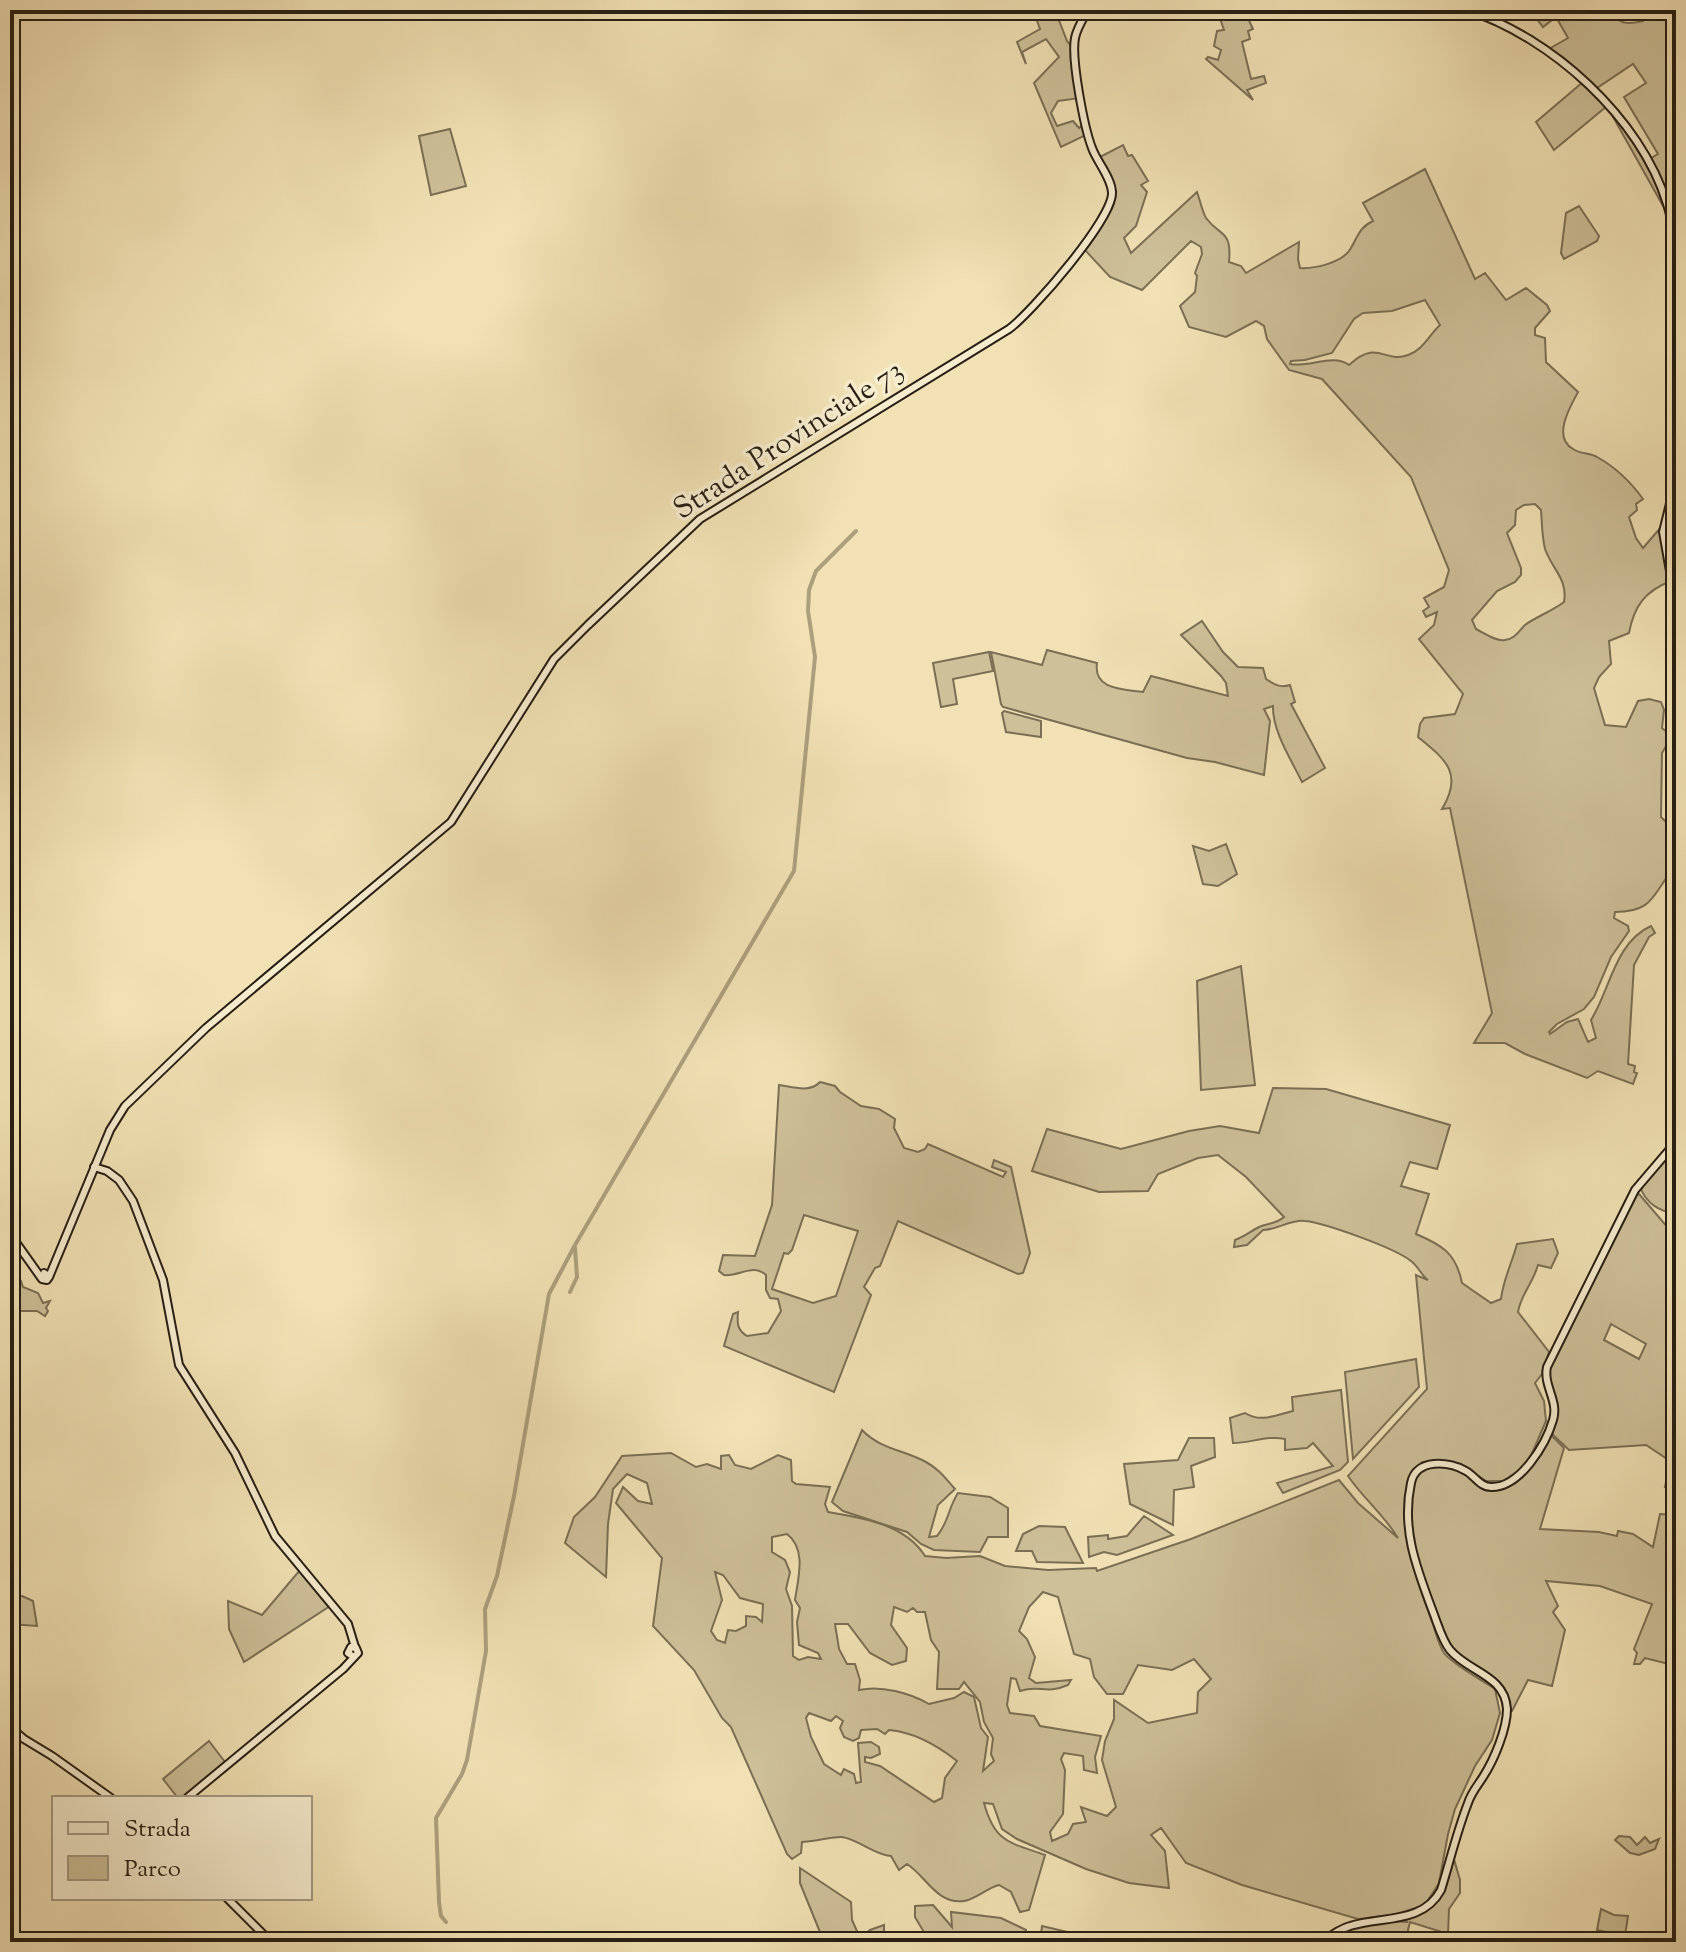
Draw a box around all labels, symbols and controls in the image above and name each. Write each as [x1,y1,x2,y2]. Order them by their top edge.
street label: Strada Provinciale 73 [666,350,912,532]
legend [52,1796,312,1900]
text: Strada [124,1813,191,1847]
text: Parco [124,1853,181,1887]

